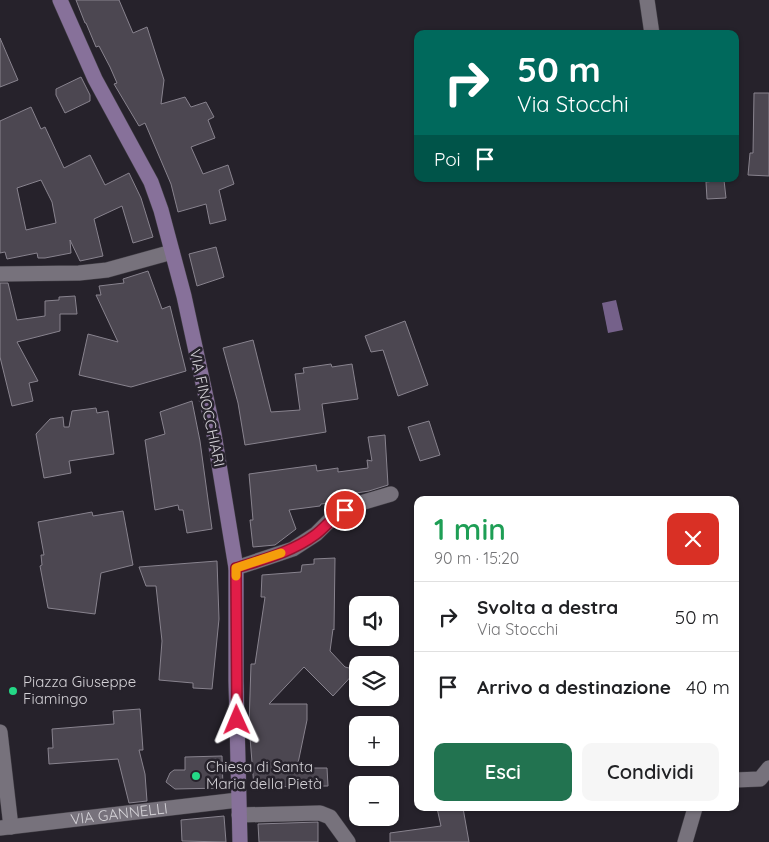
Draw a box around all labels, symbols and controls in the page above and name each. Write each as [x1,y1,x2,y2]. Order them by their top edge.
text: 50 m [517,47,601,91]
icon: right [434,50,499,115]
text: Via Stocchi [517,90,629,118]
icon: arrive [471,145,499,173]
text: Poi [434,147,461,171]
street label: VIA FINOCCHIARI [186,347,229,468]
pin [324,489,366,531]
icon: arrive [331,496,359,524]
text: 1 min [434,510,506,548]
button: close [667,513,719,565]
text: 90 m · 15:20 [434,548,519,568]
text: Svolta a destra [477,595,618,619]
map controls [349,596,399,826]
button: sound [349,596,399,646]
icon: right [434,603,462,631]
text: 50 m [675,605,719,629]
text: Via Stocchi [477,619,558,639]
button: layers [349,656,399,706]
place label: Piazza Giuseppe Fiamingo [23,672,136,708]
icon: arrive [434,673,462,701]
text: Arrivo a destinazione [477,675,671,699]
text: 40 m [686,675,730,699]
marker: Piazza Giuseppe Fiamingo [7,685,19,697]
position arrow [210,693,262,745]
button: + [349,716,399,766]
button: Esci [434,743,572,801]
button: Condividi [582,743,719,801]
place label: Chiesa di Santa Maria della Pietà [206,757,322,793]
marker: Chiesa di Santa Maria della Pietà [190,770,202,782]
button: − [349,776,399,826]
street label: VIA GANNELLI [69,798,169,829]

